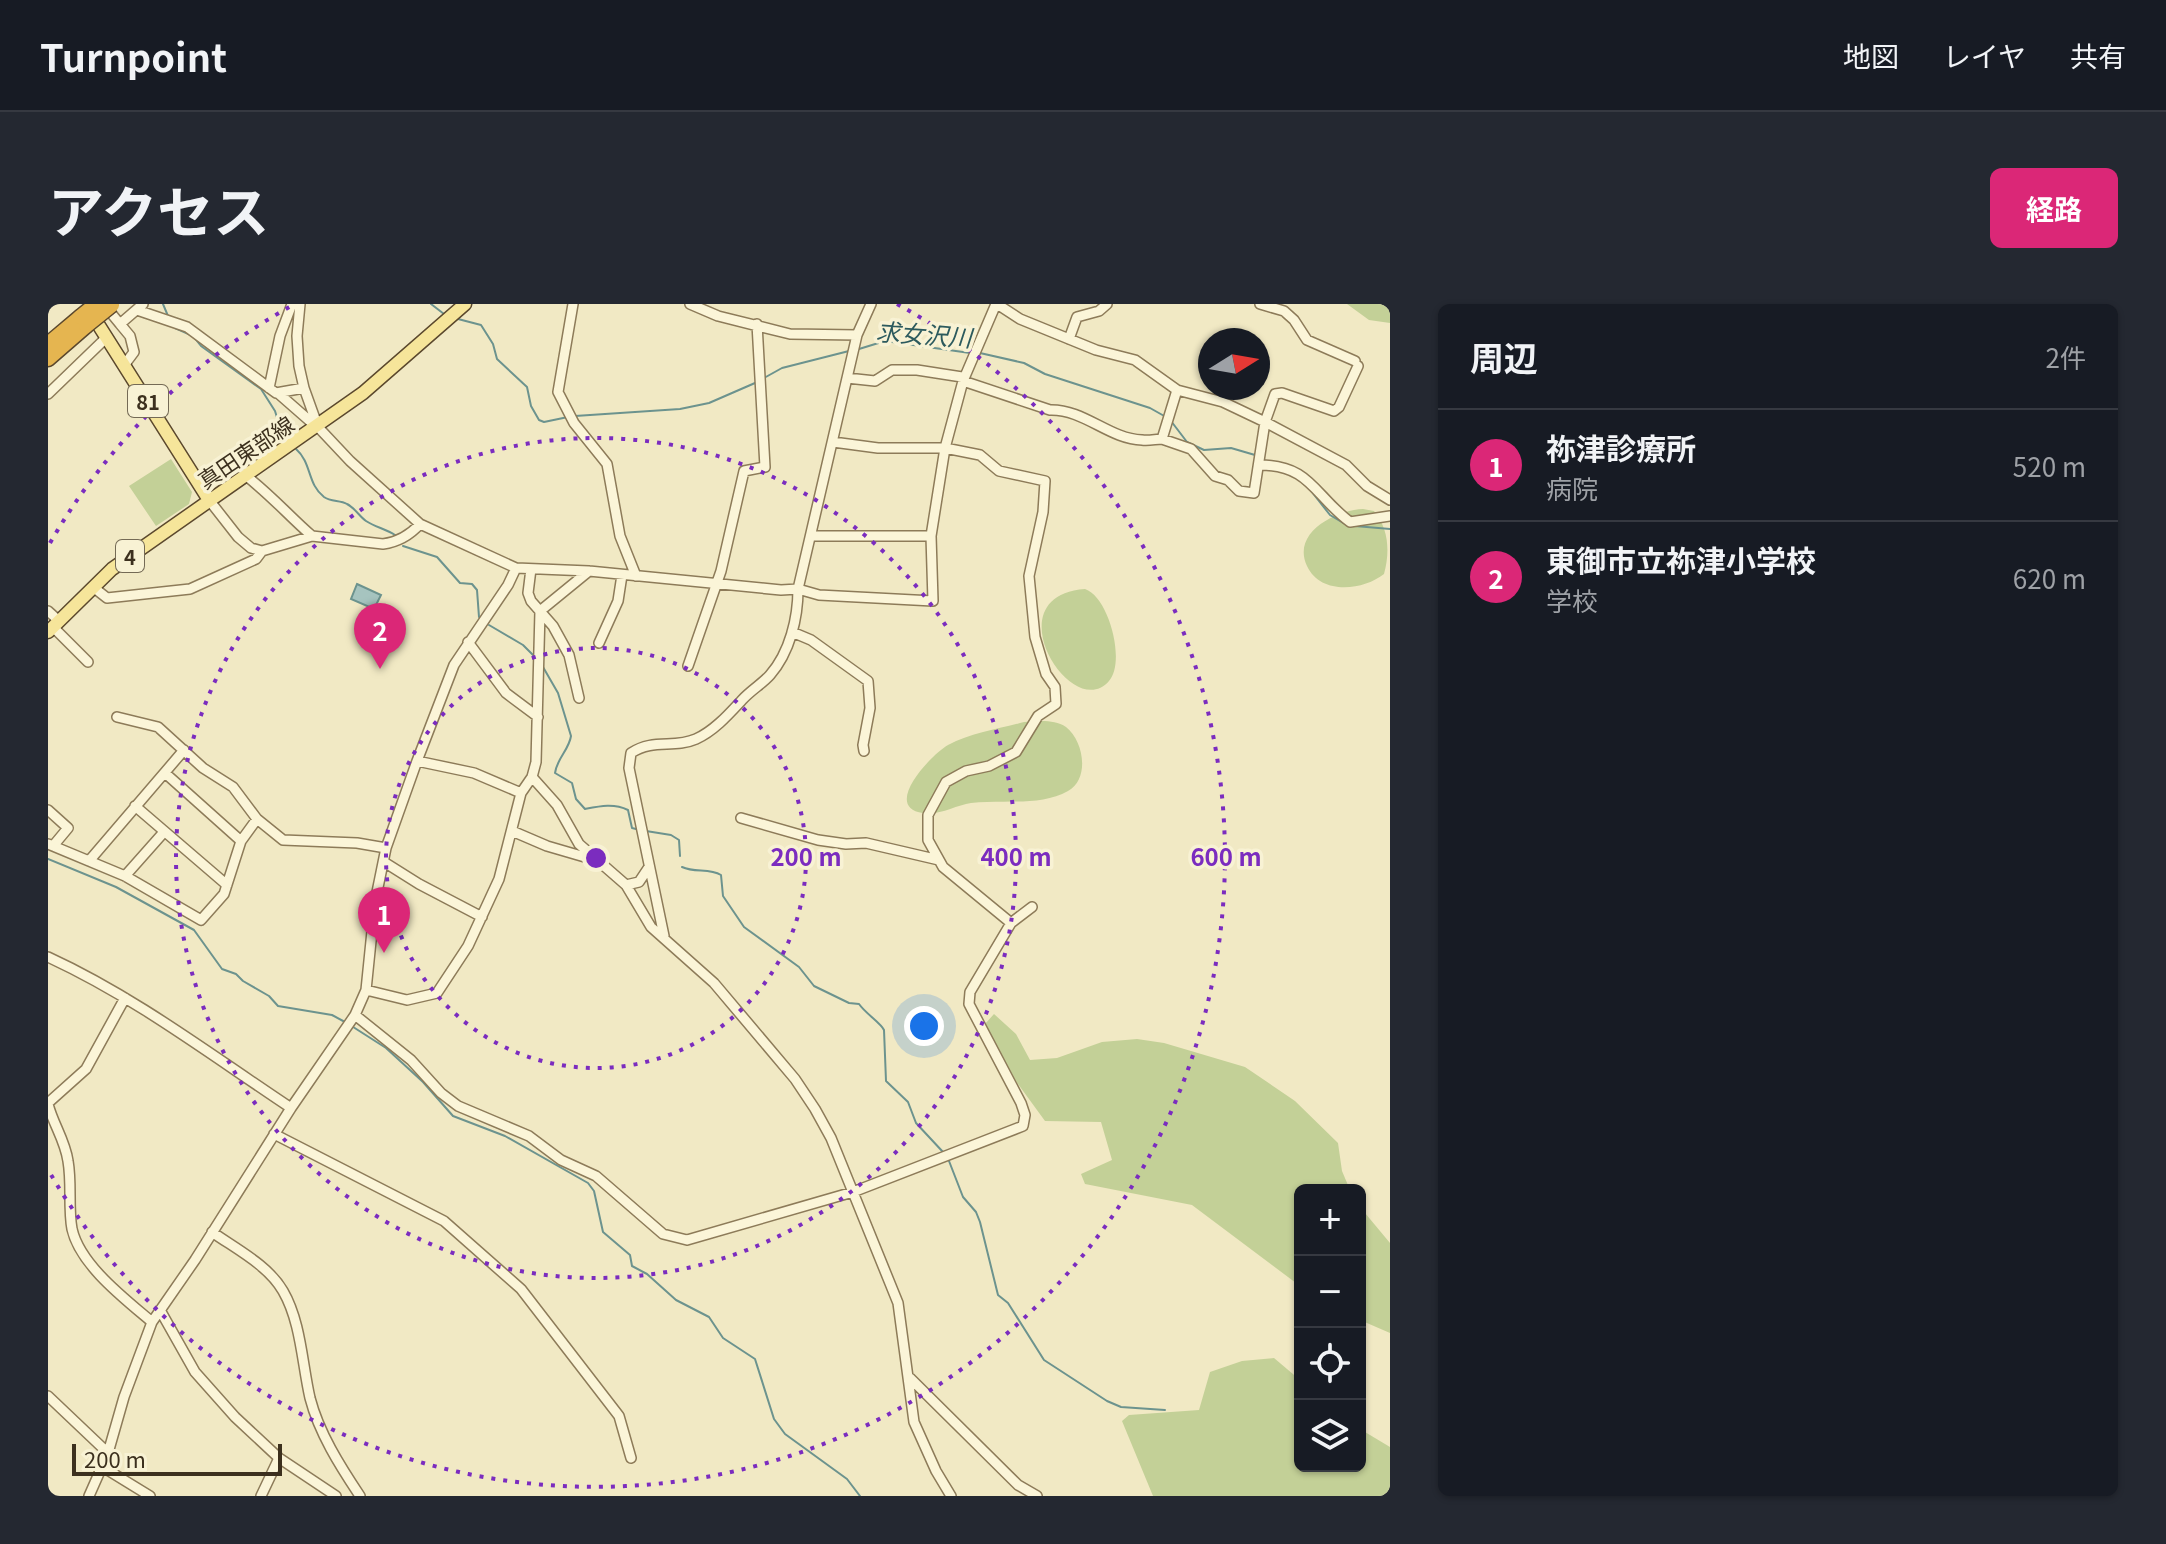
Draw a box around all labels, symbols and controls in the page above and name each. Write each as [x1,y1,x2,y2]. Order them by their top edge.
text: Turnpoint [40,28,227,83]
text: 地図 [1843,35,1899,75]
text: レイヤ [1943,35,2026,75]
text: 共有 [2070,35,2126,75]
text: アクセス [48,168,269,249]
button: 経路 [1990,168,2118,248]
water label: 求女沢川 [875,312,976,354]
north arrow [1198,328,1270,400]
text: 周辺 [1470,332,1538,381]
text: 2件 [2046,338,2086,375]
road number: 81 [128,385,168,417]
street label: 真田東部線 [190,407,300,495]
text: 祢津診療所 [1546,425,1696,469]
text: 1 [1488,447,1504,484]
text: 520 m [2013,447,2086,484]
text: 病院 [1546,469,1598,506]
text: 東御市立祢津小学校 [1546,537,1816,581]
road number: 4 [116,540,144,572]
text: 2 [1488,559,1504,596]
text: 620 m [2013,559,2086,596]
text: 学校 [1546,581,1598,618]
pin: 2 [354,603,406,669]
text: 200 m [770,838,842,873]
text: 400 m [980,838,1052,873]
text: 600 m [1190,838,1262,873]
centre of rings [582,844,610,872]
pin: 1 [358,887,410,953]
your location [904,1006,944,1046]
map controls [1294,1184,1366,1472]
button: + [1294,1184,1366,1256]
button: − [1294,1256,1366,1328]
button: locate [1294,1328,1366,1400]
button: layers [1294,1400,1366,1472]
scale bar [72,1440,282,1476]
text: 200 m [84,1442,146,1474]

